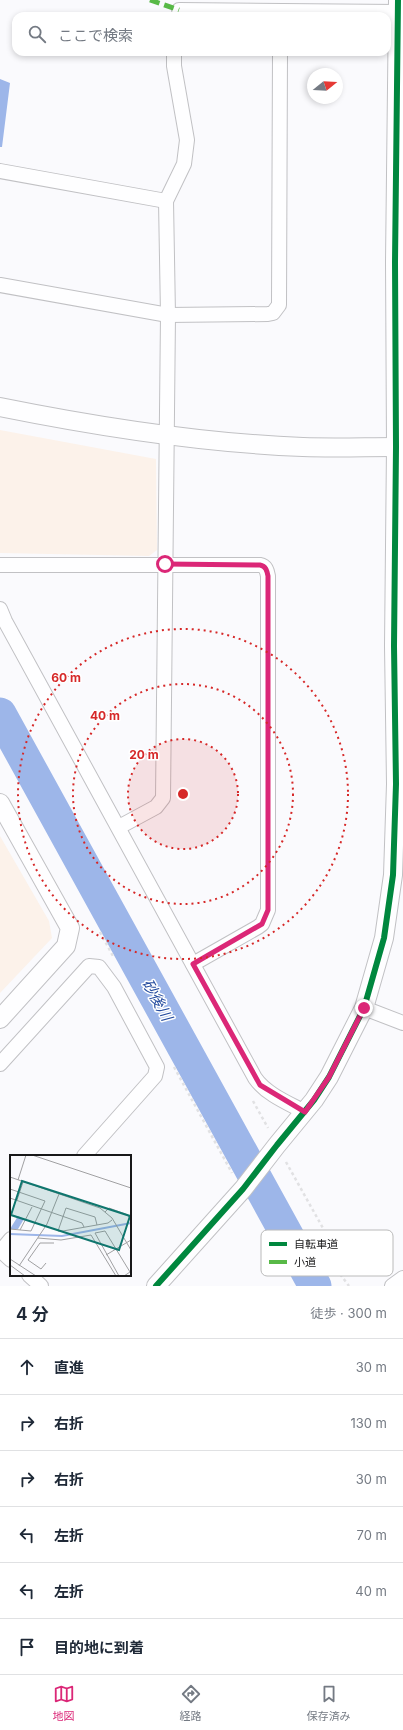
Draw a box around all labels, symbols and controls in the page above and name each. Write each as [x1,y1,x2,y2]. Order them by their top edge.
search box [12,12,391,56]
icon: search [26,23,48,45]
text: ここで検索 [58,26,133,45]
north arrow [307,68,343,104]
route start [156,555,174,573]
text: 60 m [51,670,81,685]
text: 40 m [90,708,120,723]
text: 20 m [129,747,159,762]
centre of rings [176,787,190,801]
water label: 砂後川 [138,975,178,1026]
route end [355,999,373,1017]
inset map [10,1155,131,1276]
legend [261,1230,393,1276]
text: 自転車道 [294,1237,338,1251]
text: 小道 [294,1255,316,1269]
text: 4 分 [16,1304,49,1324]
text: 徒歩 · 300 m [310,1305,387,1321]
icon: ahead [16,1356,38,1378]
text: 直進 [54,1358,84,1377]
text: 30 m [356,1359,387,1375]
icon: right [16,1412,38,1434]
text: 右折 [54,1414,84,1433]
text: 130 m [350,1415,387,1431]
icon: right [16,1468,38,1490]
text: 右折 [54,1470,84,1489]
text: 30 m [356,1471,387,1487]
icon: left [16,1524,38,1546]
text: 左折 [54,1526,84,1545]
text: 70 m [357,1527,387,1543]
icon: left [16,1580,38,1602]
text: 左折 [54,1582,84,1601]
text: 40 m [355,1583,387,1599]
icon: arrive [16,1636,38,1658]
text: 目的地に到着 [54,1638,144,1657]
tab: 地図 [53,1683,75,1723]
tab: 経路 [180,1683,202,1723]
tab: 保存済み [307,1683,351,1723]

